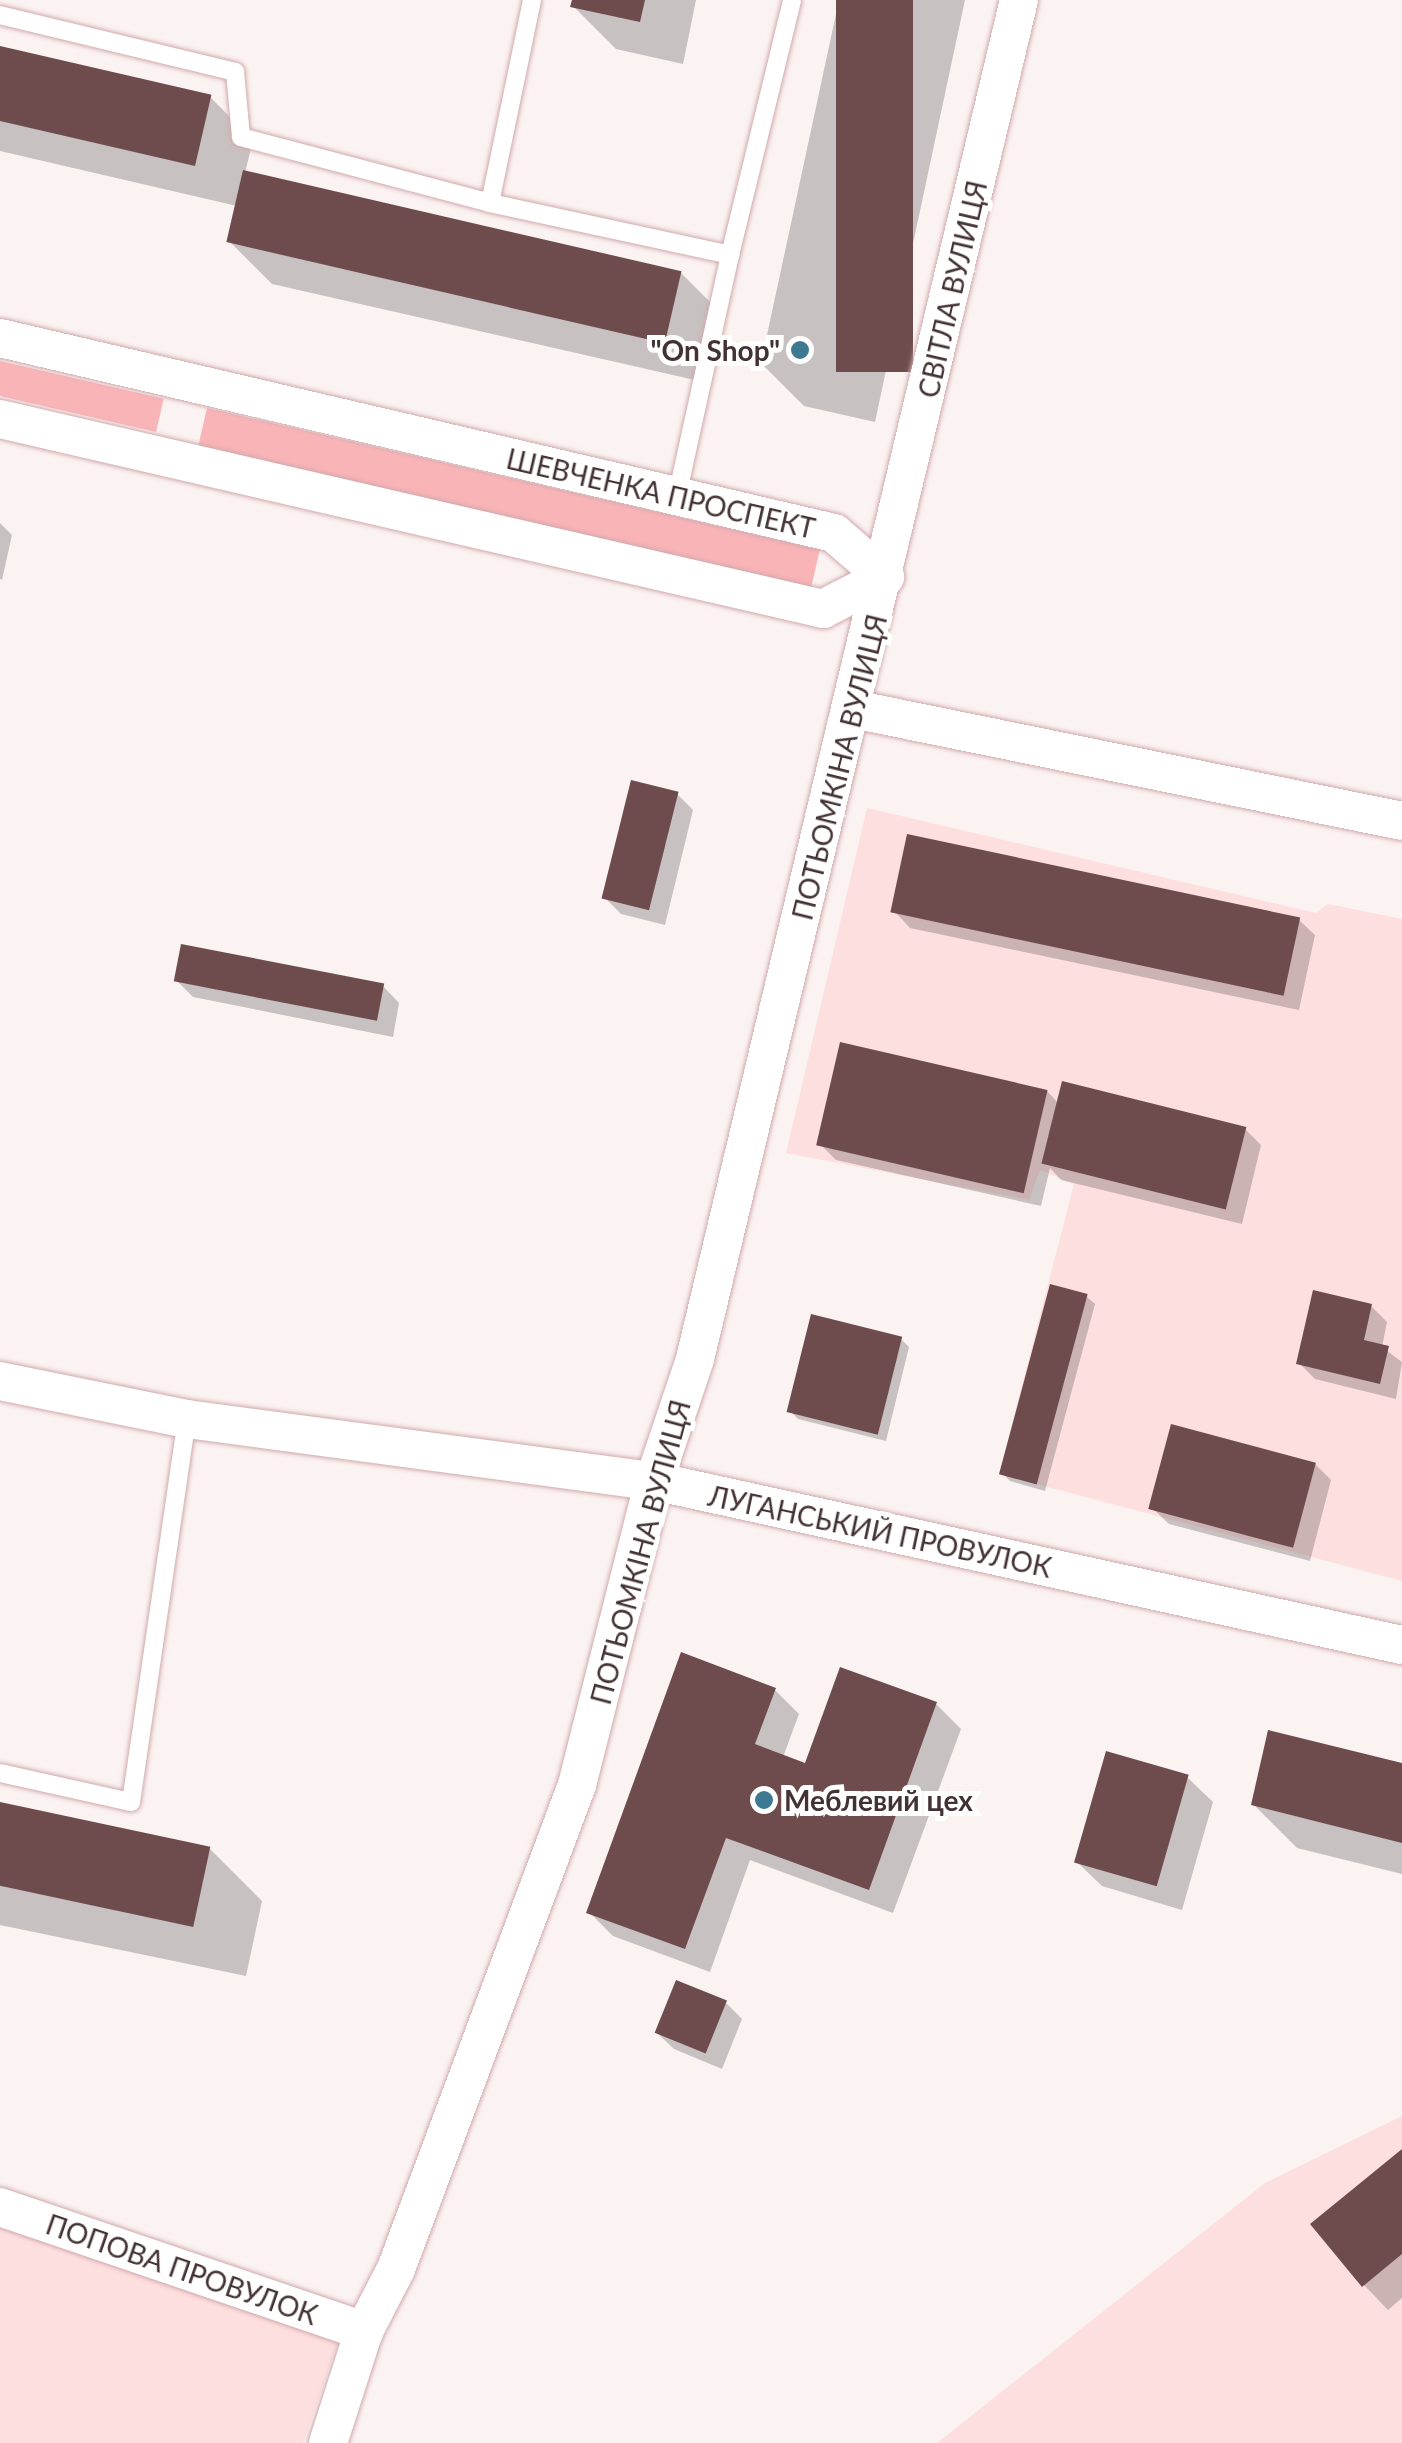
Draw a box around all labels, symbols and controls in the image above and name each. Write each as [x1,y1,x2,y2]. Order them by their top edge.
street label: СВІТЛА ВУЛИЦЯ [911,177,993,401]
place label: "On Shop" [651,333,780,367]
marker: "On Shop" [789,339,811,361]
street label: ШЕВЧЕНКА ПРОСПЕКТ [503,441,819,545]
street label: ПОТЬОМКІНА ВУЛИЦЯ [785,611,893,923]
street label: ПОТЬОМКІНА ВУЛИЦЯ [583,1396,697,1708]
street label: ЛУГАНСЬКИЙ ПРОВУЛОК [705,1478,1055,1584]
place label: Меблевий цех [784,1783,973,1817]
marker: Меблевий цех [753,1789,775,1811]
street label: ПОПОВА ПРОВУЛОК [42,2207,322,2331]

